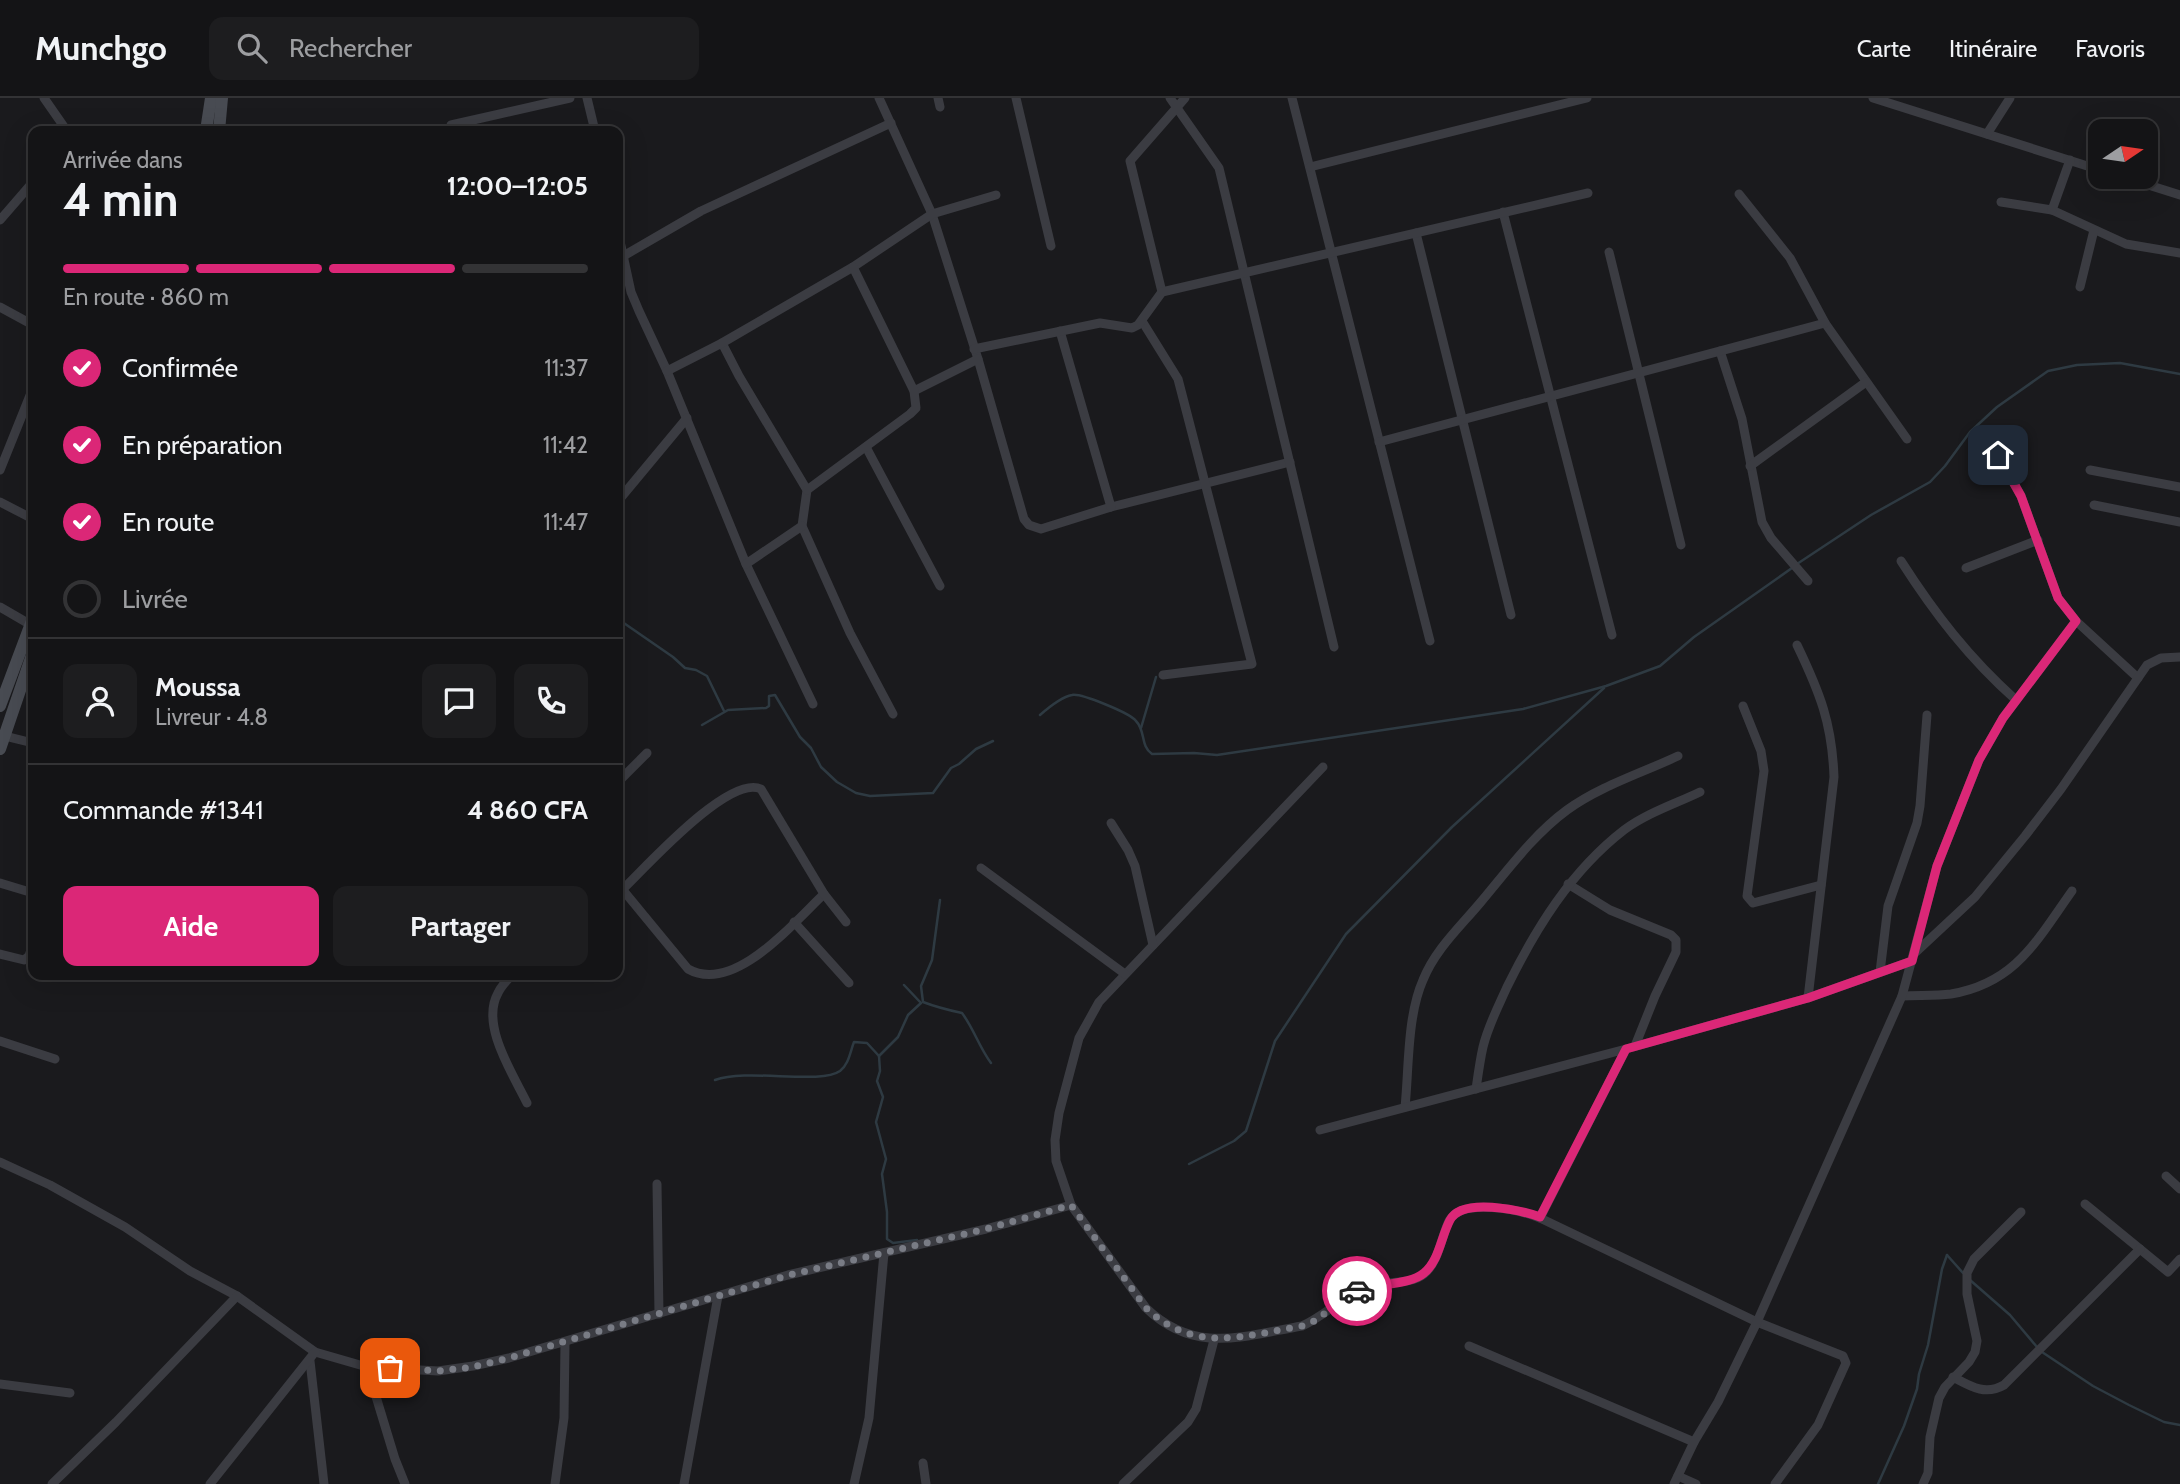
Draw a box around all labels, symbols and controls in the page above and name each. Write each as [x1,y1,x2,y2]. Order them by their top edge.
search box [209,17,699,80]
text: Munchgo [35,28,167,68]
icon: search [233,29,271,67]
text: Rechercher [289,32,412,64]
text: Carte [1857,34,1911,63]
text: Itinéraire [1949,34,2037,63]
text: Favoris [2075,34,2145,63]
north arrow [2088,119,2158,189]
map controls [2088,119,2158,189]
text: Arrivée dans [63,146,183,174]
text: 12:00–12:05 [447,170,588,202]
text: 4 min [63,172,178,228]
text: En route · 860 m [63,283,229,311]
icon: check [63,349,101,387]
text: Confirmée [122,352,238,384]
text: 11:37 [544,354,588,382]
pin [1968,425,2028,485]
icon: check [63,426,101,464]
text: En préparation [122,429,283,461]
text: 11:42 [543,431,588,459]
icon: home [1979,436,2017,474]
icon: check [63,503,101,541]
text: En route [122,506,214,538]
text: 11:47 [543,508,588,536]
text: Livrée [122,583,188,615]
button: person [63,664,137,738]
button: chat [422,664,496,738]
button: phone [514,664,588,738]
text: Moussa [155,671,240,703]
text: Livreur · 4.8 [155,703,268,731]
text: Commande #1341 [63,794,264,826]
text: 4 860 CFA [467,794,588,826]
button: Aide [63,886,319,966]
button: Partager [333,886,588,966]
courier [1322,1256,1392,1326]
icon: car [1338,1272,1376,1310]
pin [360,1338,420,1398]
icon: bag [371,1349,409,1387]

